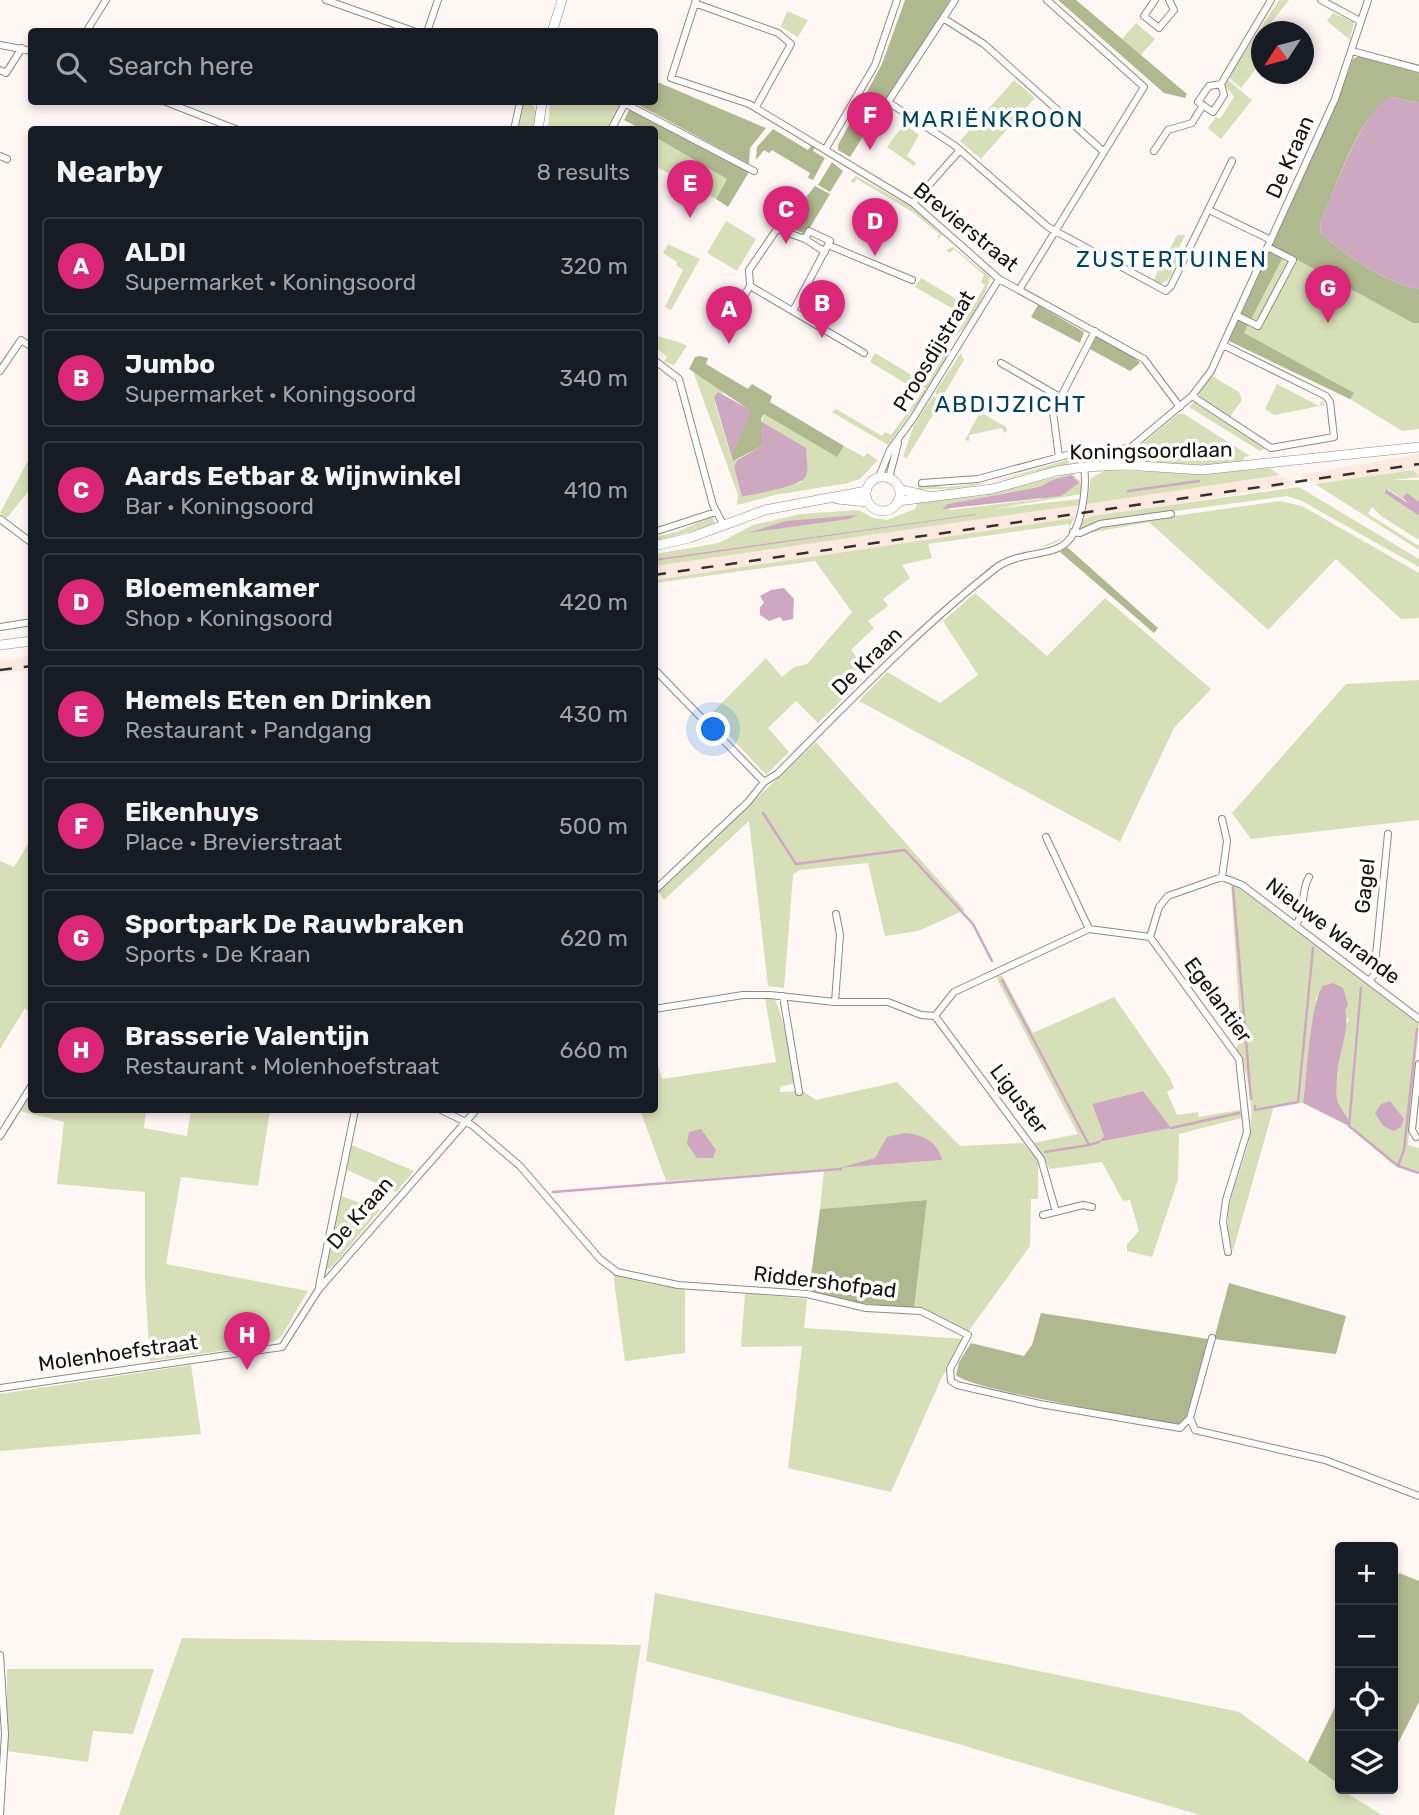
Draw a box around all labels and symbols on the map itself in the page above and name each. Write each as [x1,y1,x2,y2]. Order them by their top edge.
north arrow [1251,21,1314,84]
pin: F [847,92,893,150]
district label: MARIËNKROON [902,105,1084,133]
street label: De Kraan [1260,112,1319,202]
pin: E [667,160,713,218]
street label: Brevierstraat [909,177,1024,276]
pin: C [763,186,809,244]
pin: D [852,198,898,256]
district label: ZUSTERTUINEN [1076,245,1268,273]
pin: G [1305,265,1351,323]
pin: B [799,280,845,338]
pin: A [706,286,752,344]
street label: Proosdijstraat [888,286,980,416]
district label: ABDIJZICHT [935,390,1087,418]
street label: Koningsoordlaan [1069,437,1233,464]
street label: De Kraan [826,621,907,700]
your location [696,712,730,746]
street label: Gagel [1349,857,1380,915]
street label: Nieuwe Warande [1261,872,1405,989]
street label: Egelantier [1179,952,1258,1047]
street label: Liguster [985,1059,1054,1138]
street label: De Kraan [321,1171,398,1254]
street label: Riddershofpad [752,1260,898,1303]
pin: H [224,1312,270,1370]
street label: Molenhoefstraat [37,1329,199,1376]

